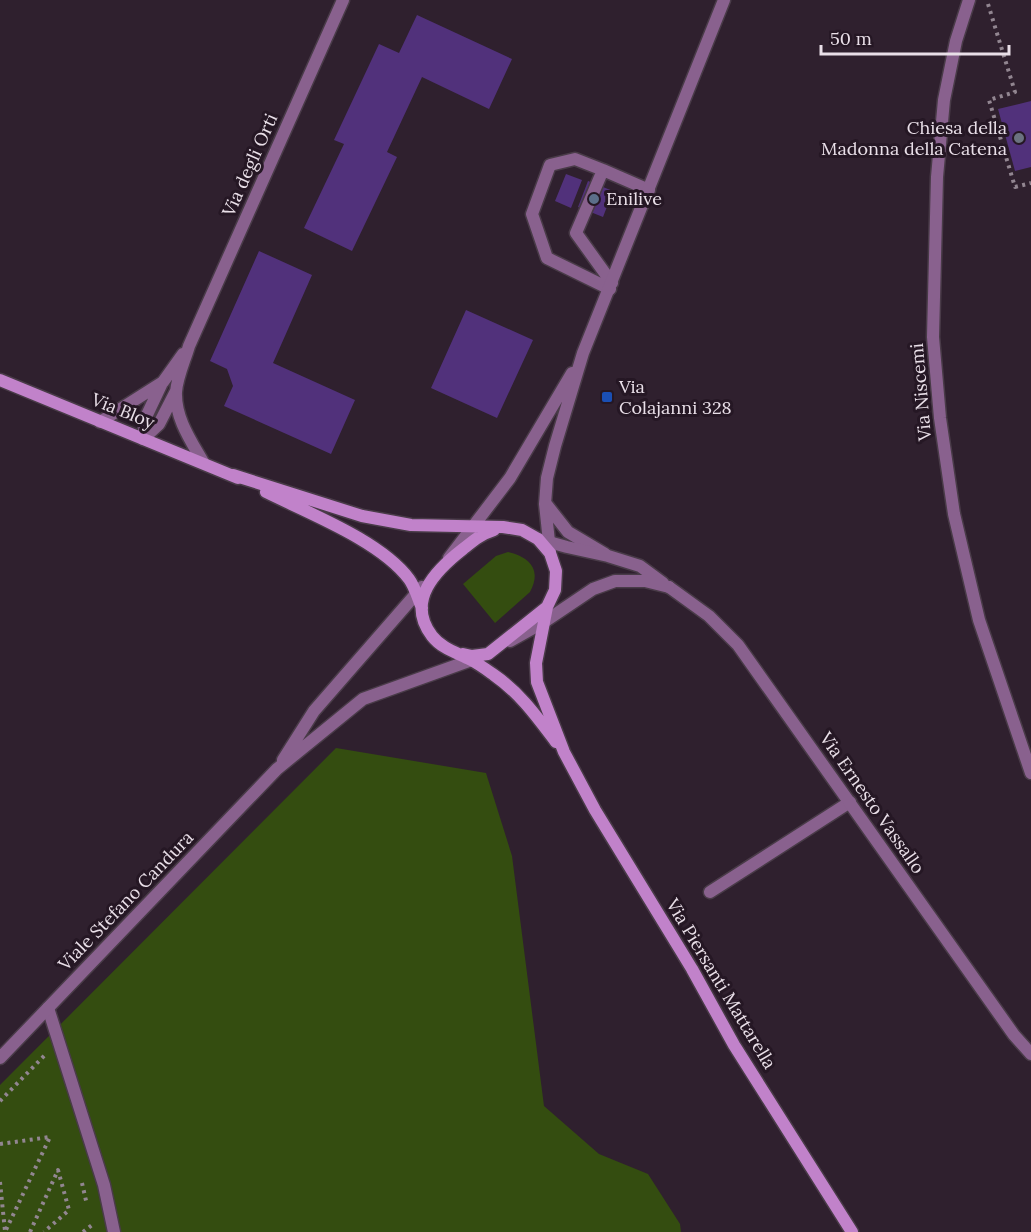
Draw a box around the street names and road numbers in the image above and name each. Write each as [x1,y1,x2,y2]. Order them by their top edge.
street label: Via degli Orti [216,110,283,221]
street label: Via Niscemi [905,342,936,443]
street label: Via Bloy [87,387,159,434]
street label: Via Ernesto Vassallo [814,727,930,878]
street label: Viale Stefano Candura [52,826,198,976]
street label: Via Piersanti Mattarella [661,893,781,1073]

